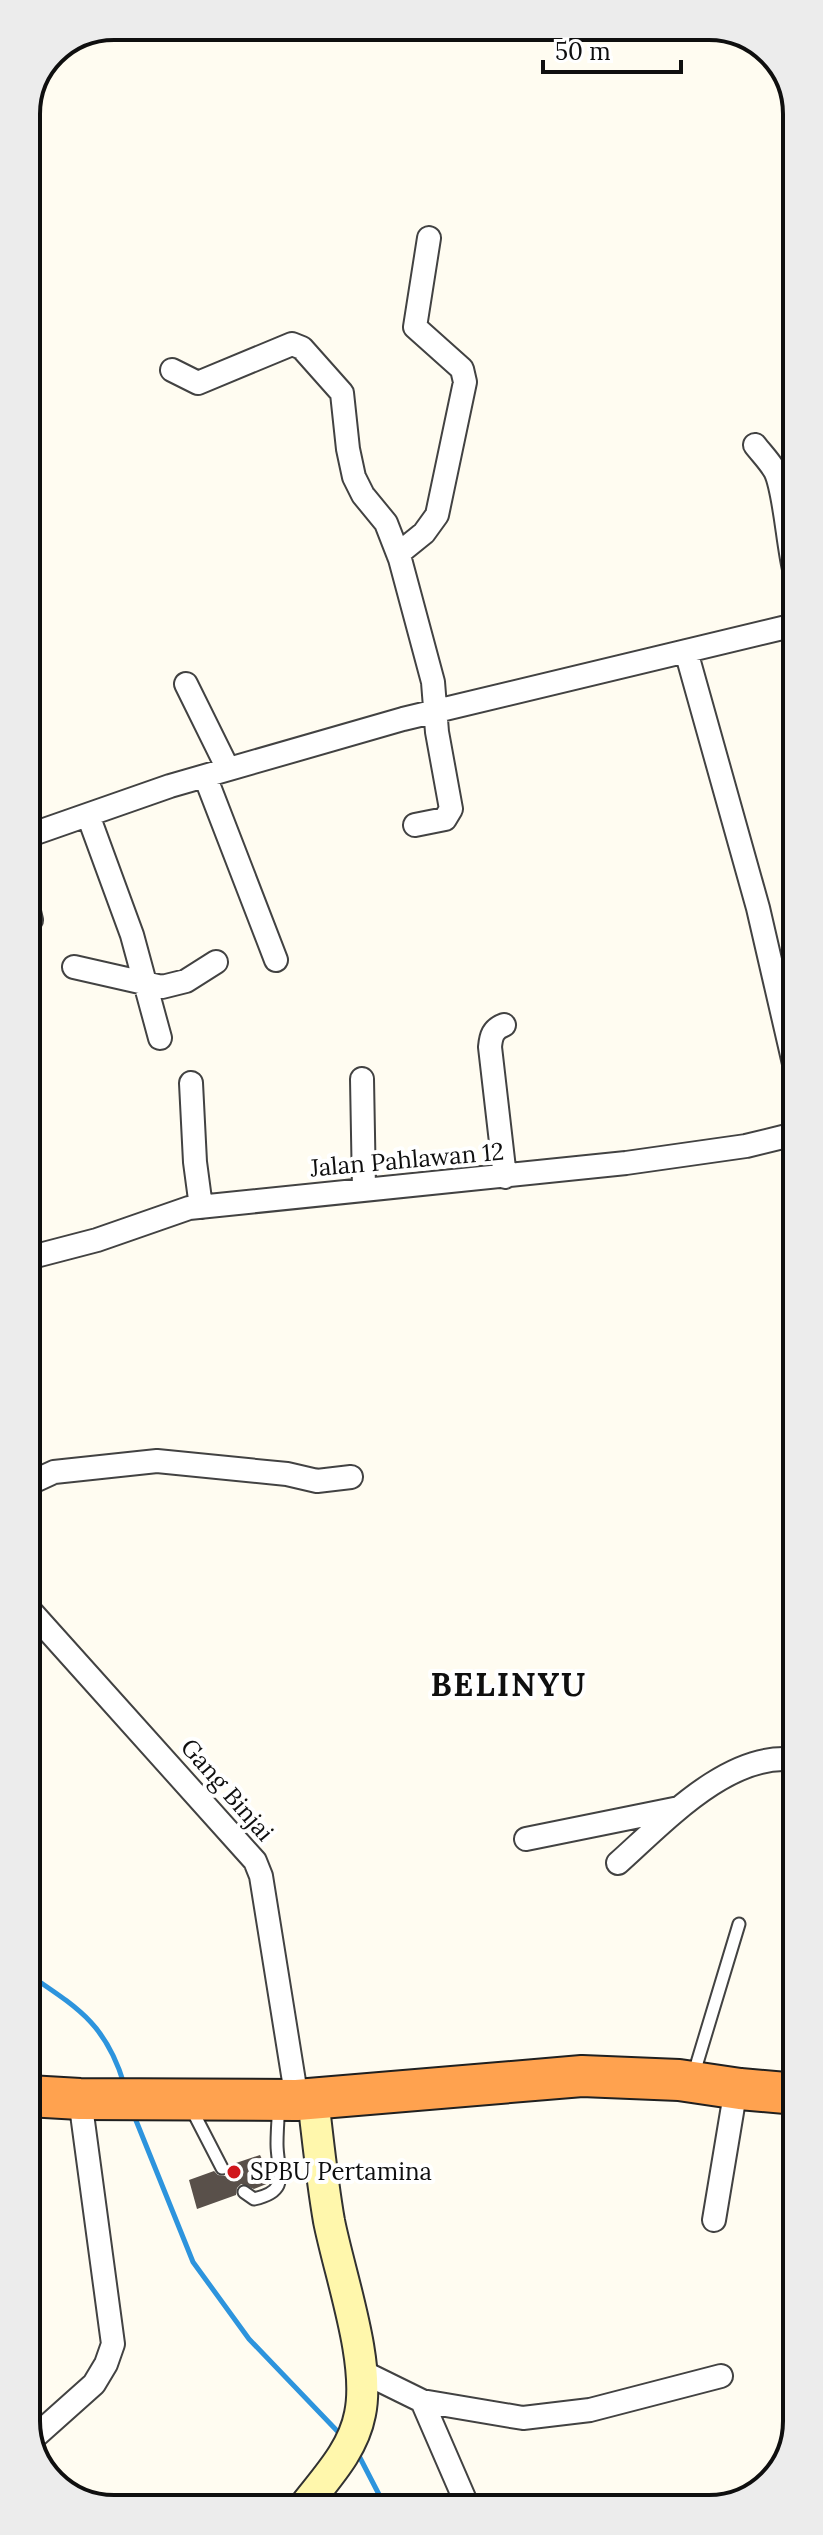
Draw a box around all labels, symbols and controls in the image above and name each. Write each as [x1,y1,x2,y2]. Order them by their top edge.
scale bar [543,24,681,74]
text: 50 m [555,36,611,67]
street label: Jalan Pahlawan 12 [308,1136,505,1183]
district label: BELINYU [431,1664,587,1705]
street label: Gang Binjai [174,1732,280,1847]
place label: SPBU Pertamina [250,2156,432,2187]
marker: SPBU Pertamina [225,2163,243,2181]

